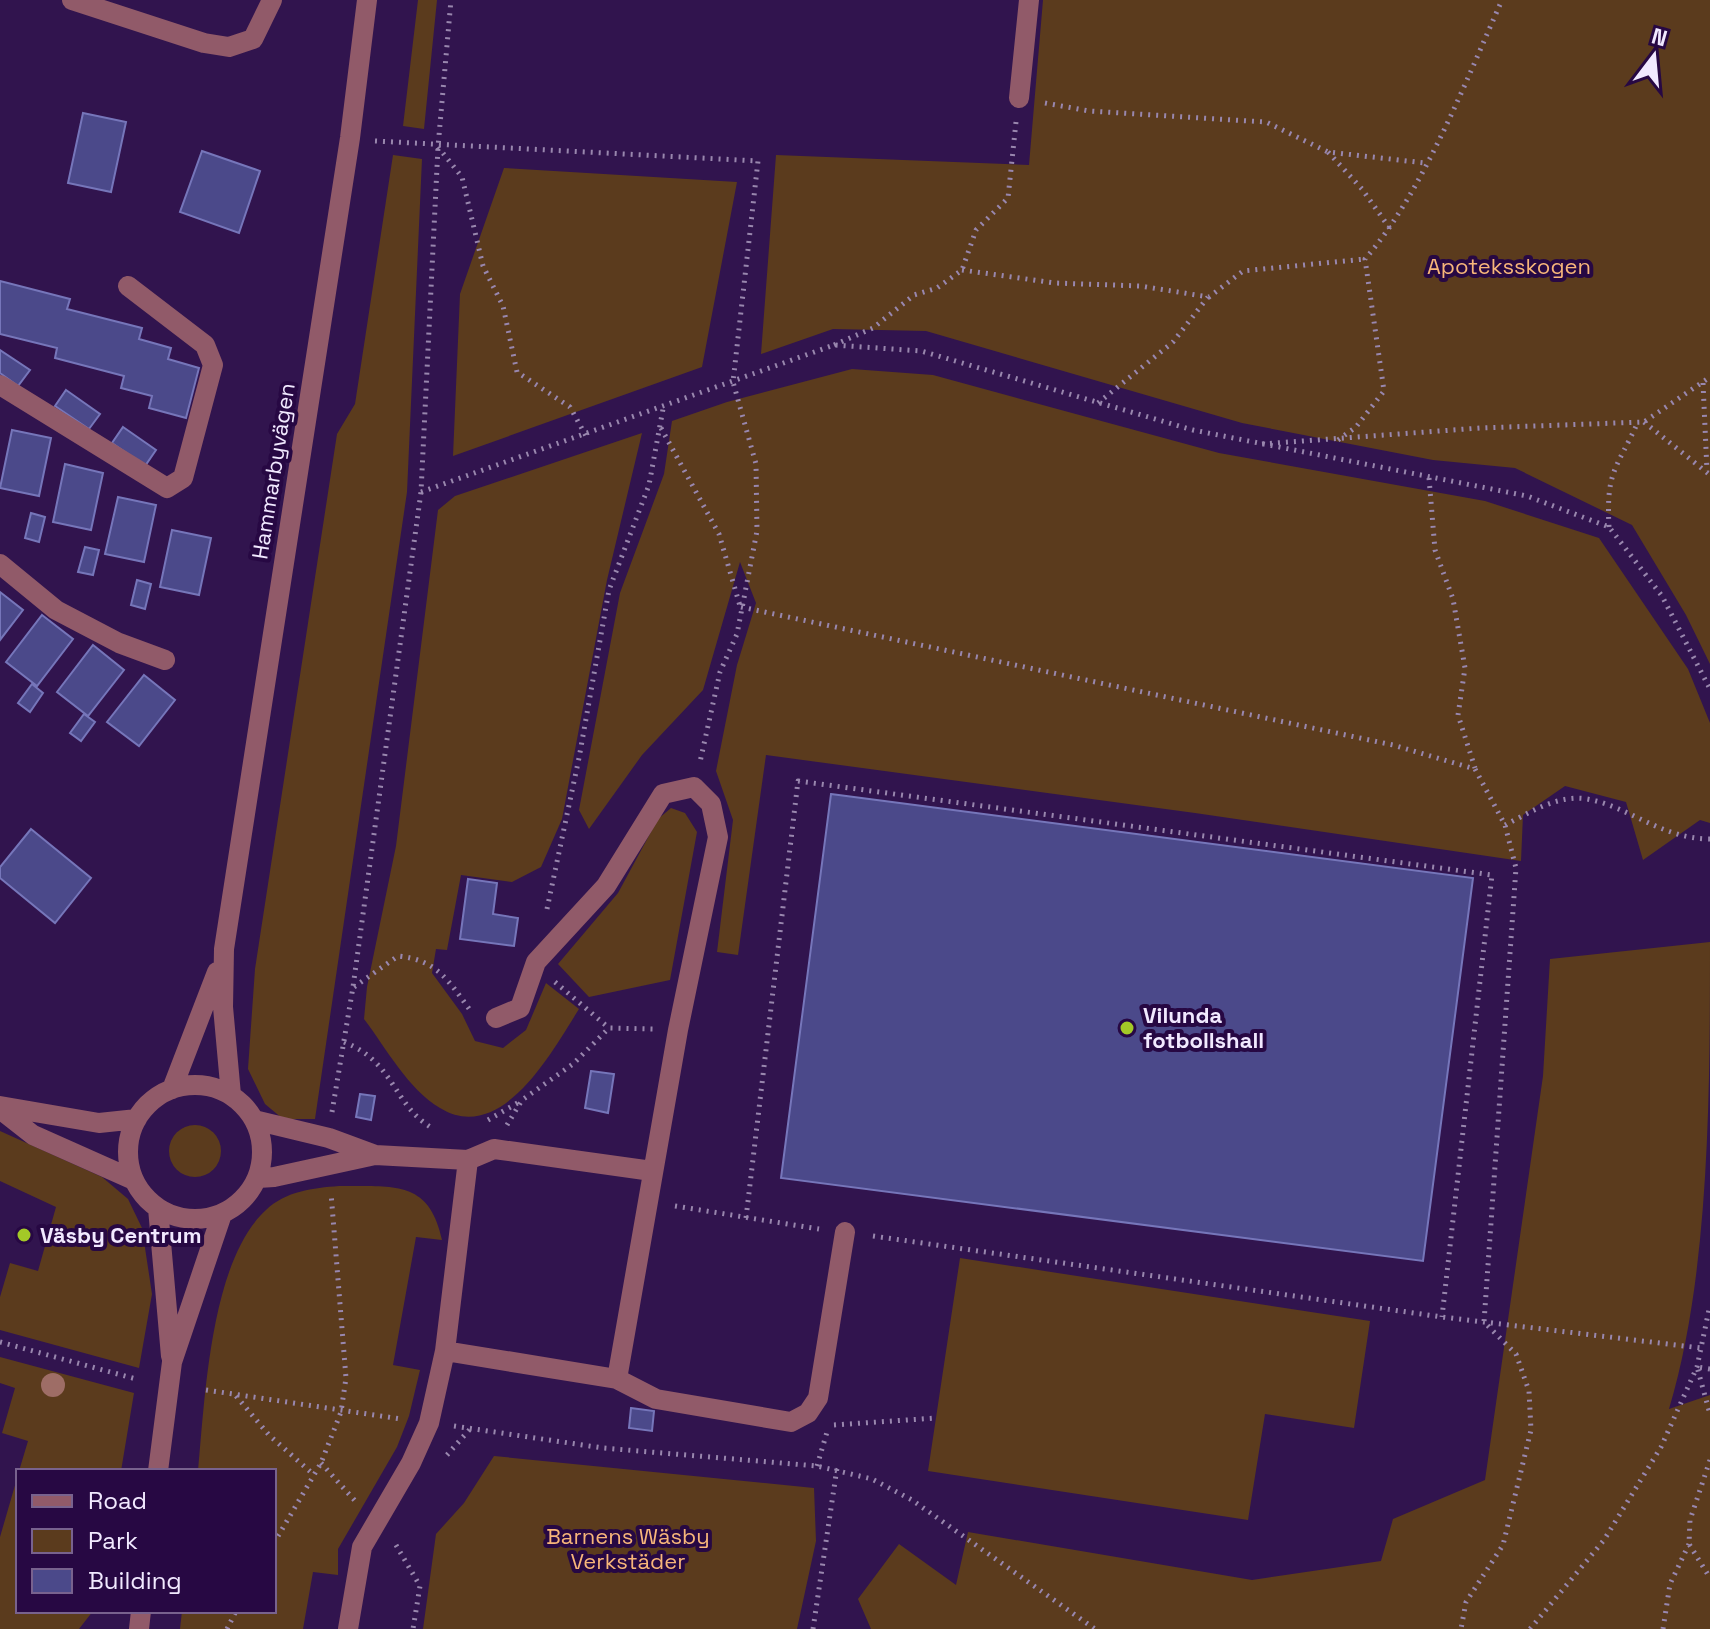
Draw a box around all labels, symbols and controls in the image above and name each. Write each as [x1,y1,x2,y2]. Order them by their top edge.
north arrow [1614,16,1694,96]
text: N [1649,21,1670,52]
park label: Apoteksskogen [1427,252,1591,280]
street label: Hammarbyvägen [245,381,301,561]
place label: Vilunda fotbollshall [1143,1001,1264,1054]
marker: Vilunda fotbollshall [1118,1019,1136,1037]
place label: Väsby Centrum [40,1221,201,1249]
marker: Väsby Centrum [15,1226,33,1244]
legend [16,1469,276,1613]
text: Road [88,1485,147,1516]
park label: Barnens Wäsby Verkstäder [546,1522,710,1575]
text: Park [88,1525,138,1556]
text: Building [88,1565,182,1596]

